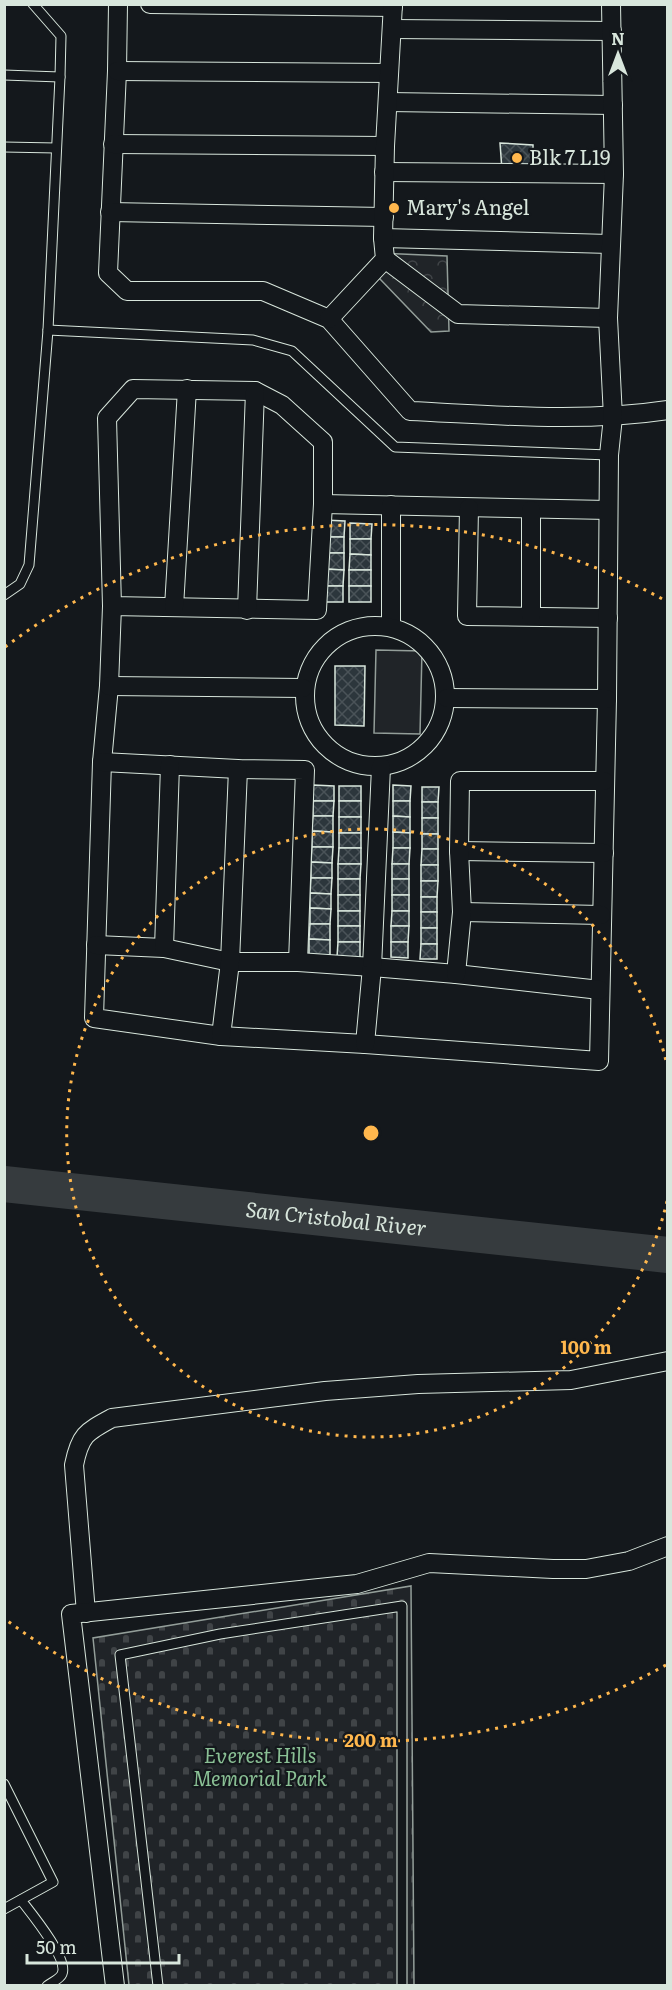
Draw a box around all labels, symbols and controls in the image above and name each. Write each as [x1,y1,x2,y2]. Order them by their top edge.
north arrow [588,24,648,84]
text: N [611,26,625,50]
place label: Blk 7 L19 [529,141,611,171]
marker: Blk 7 L19 [510,151,524,165]
place label: Mary's Angel [406,191,530,221]
marker: Mary's Angel [387,201,401,215]
centre of rings [361,1123,381,1143]
water label: San Cristobal River [244,1192,429,1242]
text: 100 m [560,1333,612,1360]
text: 200 m [344,1726,398,1753]
park label: Everest Hills Memorial Park [193,1739,327,1792]
scale bar [27,1927,178,1965]
text: 50 m [36,1933,77,1960]

